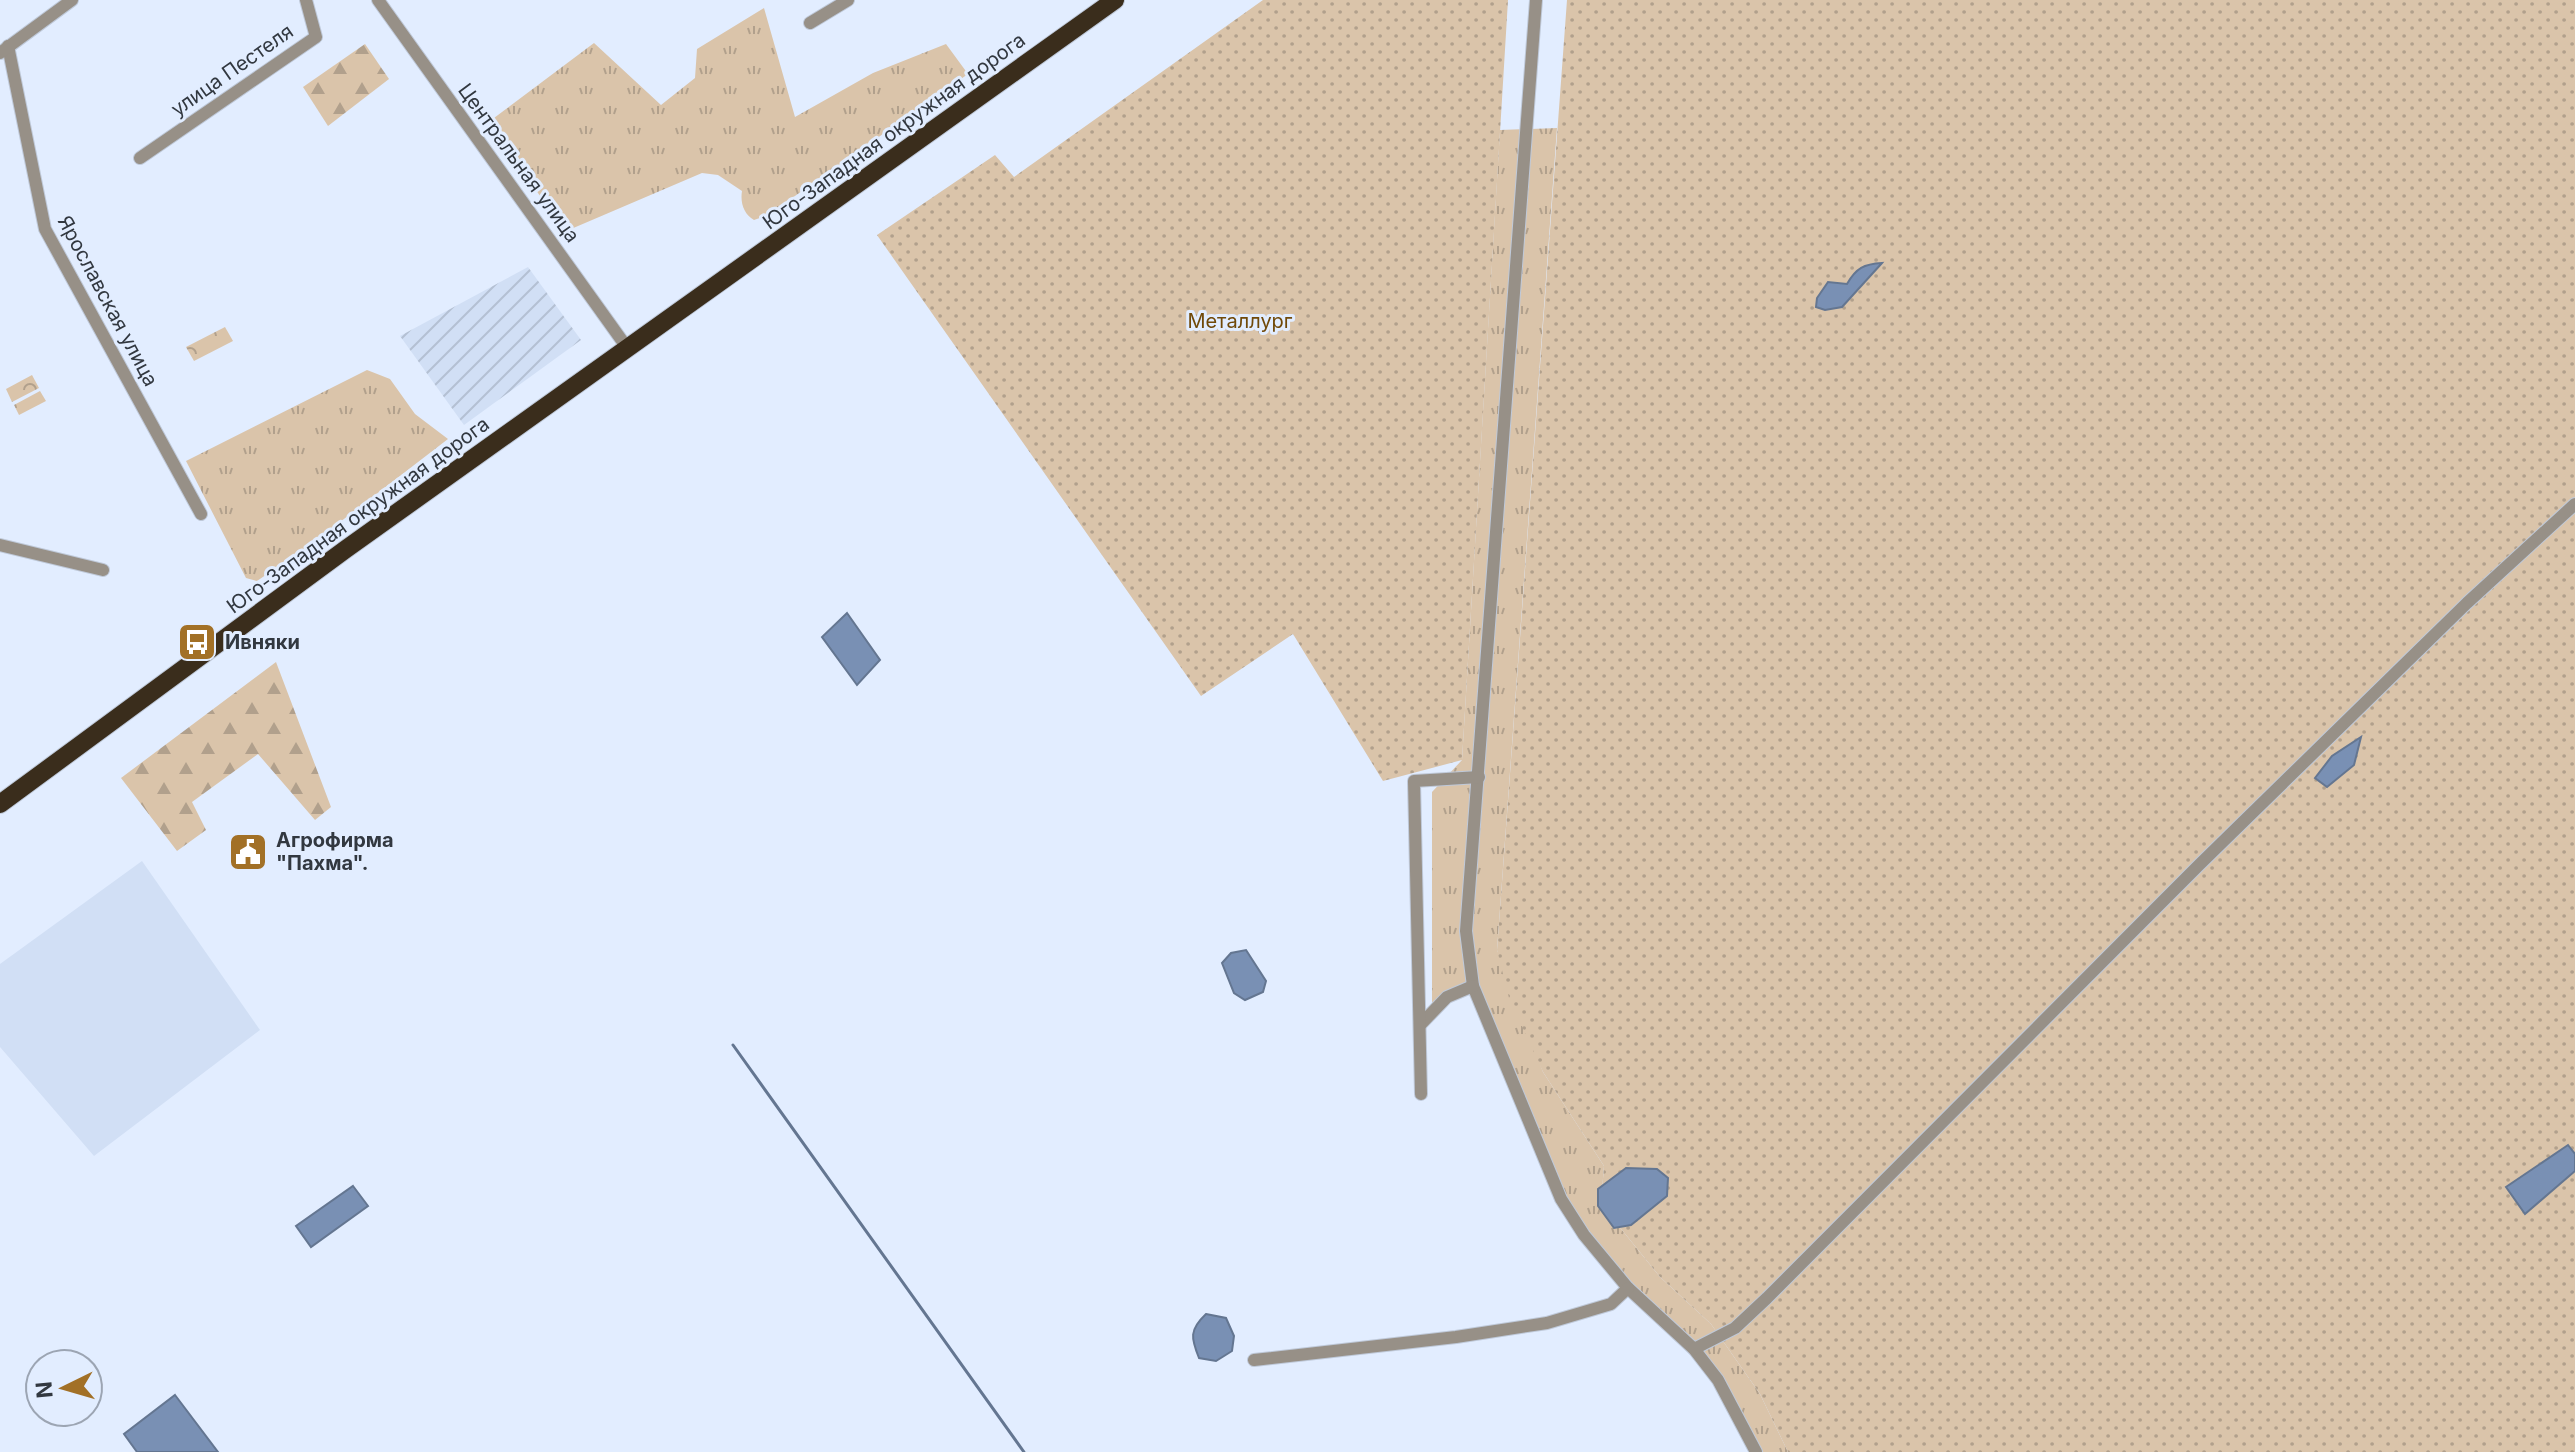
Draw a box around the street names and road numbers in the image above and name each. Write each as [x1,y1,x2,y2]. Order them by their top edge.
street label: улица Пестеля [166,19,298,121]
street label: Юго-Западная окружная дорога [758,28,1030,234]
street label: Центральная улица [453,79,585,247]
street label: Ярославская улица [53,212,163,390]
street label: Юго-Западная окружная дорога [222,412,494,618]

